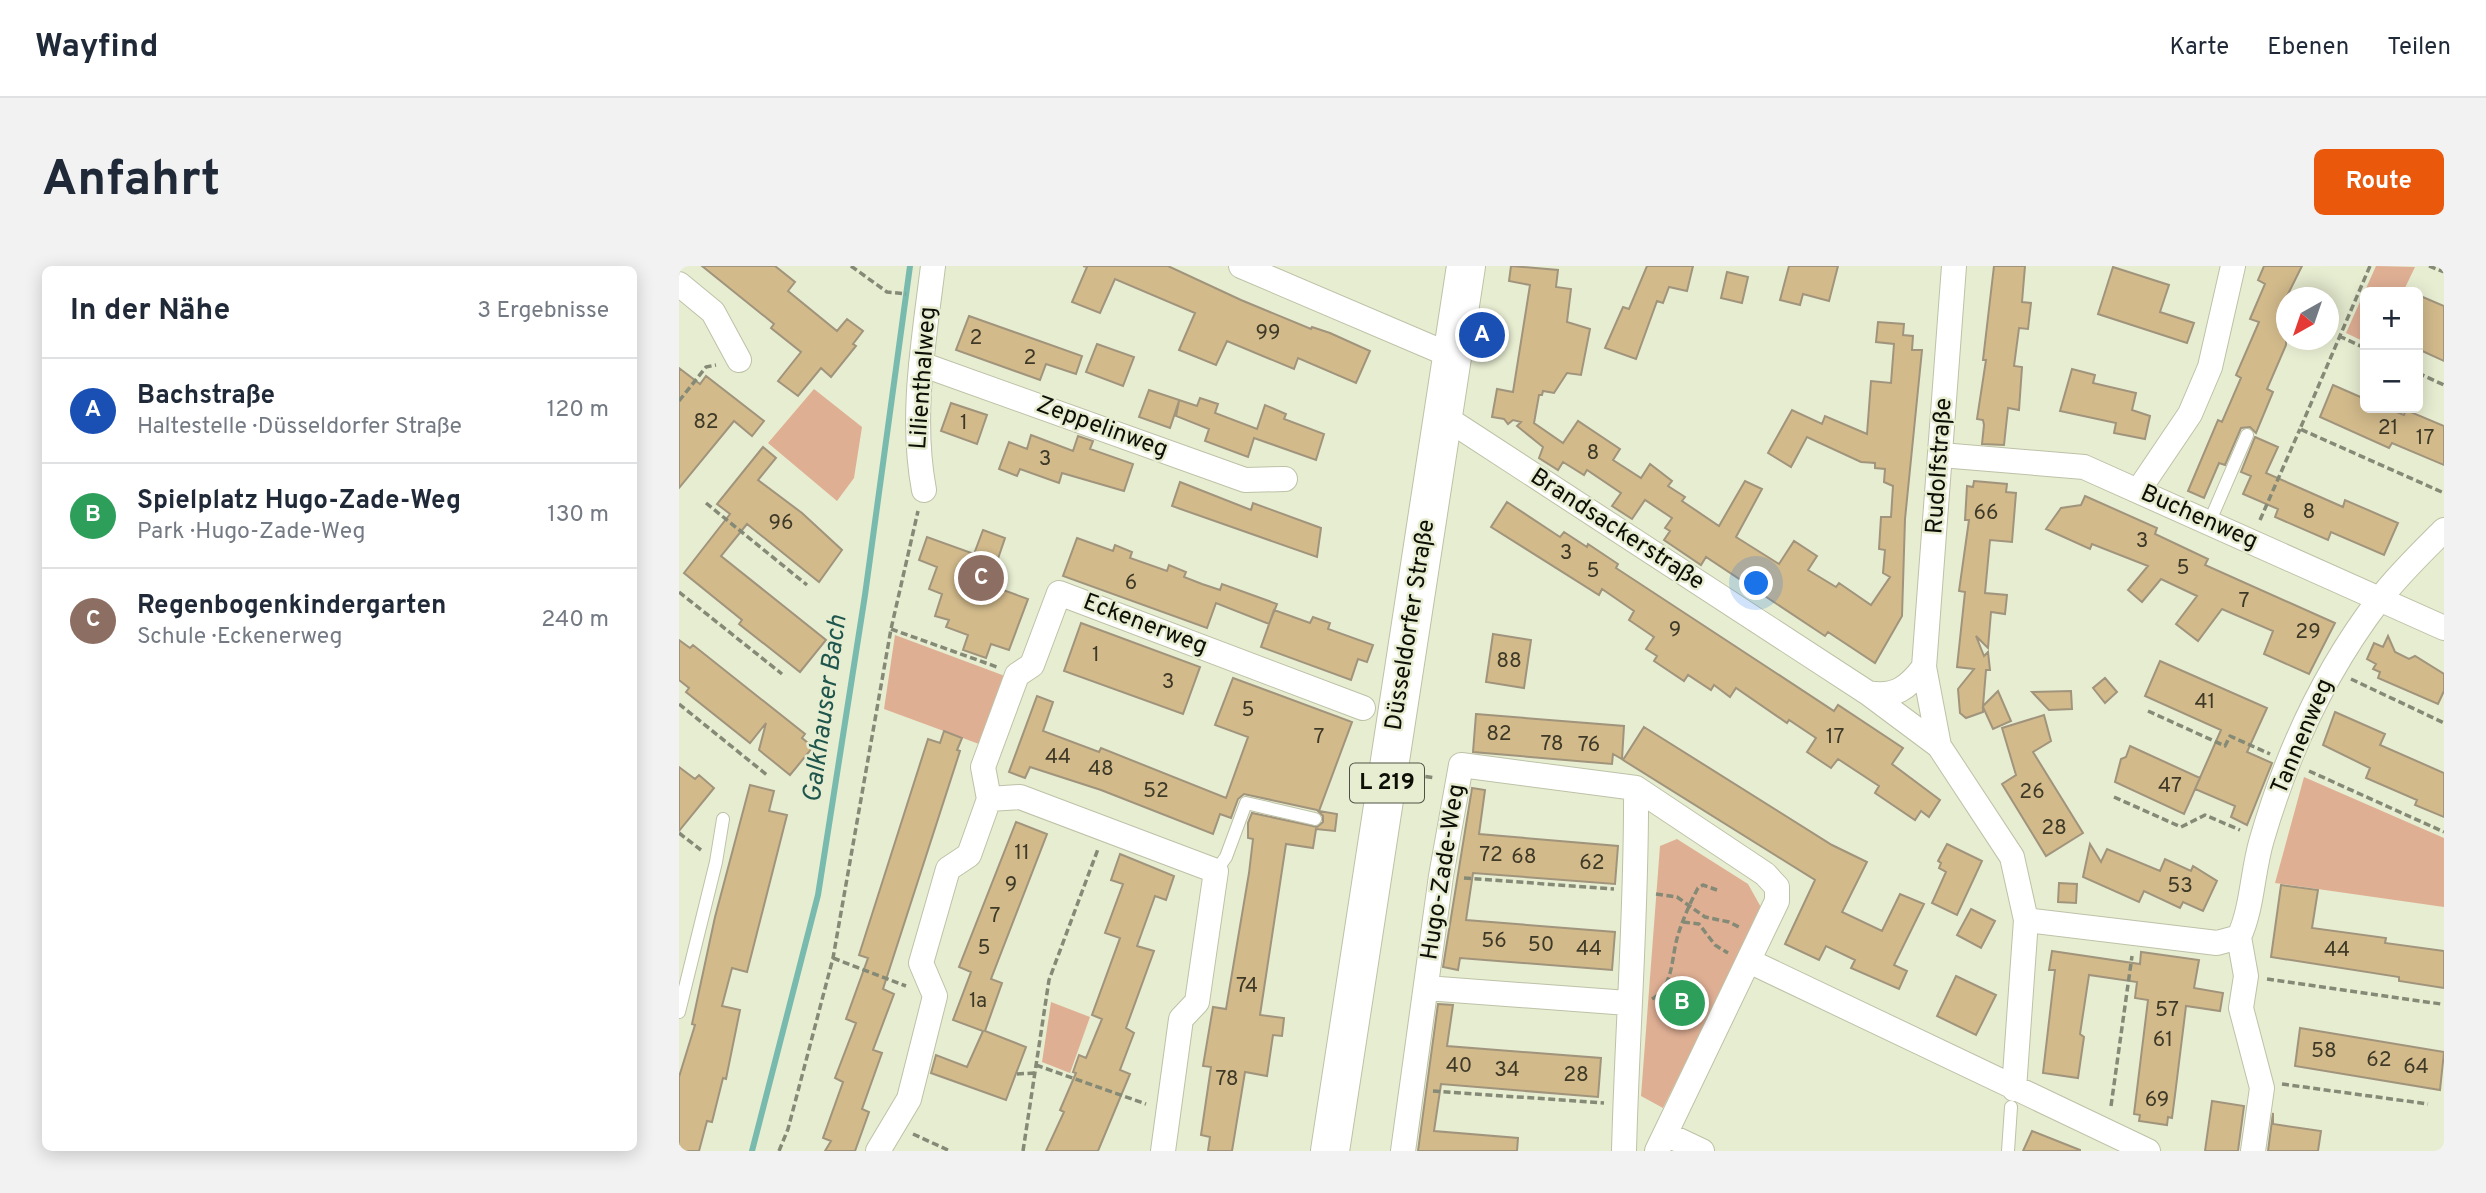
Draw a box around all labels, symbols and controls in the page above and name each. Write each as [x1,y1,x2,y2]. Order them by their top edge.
text: Wayfind [35,27,158,69]
text: Karte [2169,33,2229,63]
text: Ebenen [2267,33,2349,63]
text: Teilen [2387,33,2451,63]
button: Route [2314,149,2444,215]
text: Anfahrt [42,151,220,213]
north arrow [2276,287,2339,350]
map controls [2360,287,2423,413]
button: + [2360,287,2423,350]
text: In der Nähe [70,293,230,330]
text: 3 Ergebnisse [477,297,609,326]
street label: Lilienthalweg [904,306,944,450]
pin: A [1459,309,1505,361]
house number: 99 [1255,320,1281,347]
house number: 2 [970,325,982,352]
house number: 2 [1024,345,1036,372]
button: − [2360,350,2423,413]
text: Bachstraße [137,380,275,413]
street label: Zeppelinweg [1032,390,1172,466]
text: A [85,396,101,425]
text: 120 m [547,396,609,425]
street label: Rudolfstraße [1920,397,1960,535]
house number: 82 [693,409,719,436]
house number: 1 [960,410,968,437]
text: Haltestelle · Düsseldorfer Straße [137,413,462,442]
house number: 21 [2378,415,2398,442]
house number: 17 [2416,425,2434,452]
house number: 8 [1587,440,1599,467]
house number: 3 [1039,446,1051,473]
street label: Brandsackerstraße [1524,462,1710,598]
street label: Buchenweg [2136,479,2262,557]
text: Spielplatz Hugo-Zade-Weg [137,485,461,518]
house number: 8 [2303,499,2315,526]
house number: 66 [1973,500,1999,527]
text: B [85,501,101,530]
text: 130 m [547,501,609,530]
house number: 96 [768,510,794,537]
street label: Düsseldorfer Straße [1380,517,1442,733]
text: Park · Hugo-Zade-Weg [137,518,365,547]
house number: 3 [2136,528,2148,555]
house number: 3 [1560,540,1572,567]
pin: C [958,552,1004,604]
house number: 5 [2176,555,2190,582]
house number: 5 [1586,558,1600,585]
your location [1739,566,1773,600]
house number: 6 [1125,570,1137,597]
street label: Eckenerweg [1079,588,1211,662]
house number: 7 [2239,588,2250,615]
text: Regenbogenkindergarten [137,590,446,623]
text: C [86,606,100,635]
text: 240 m [541,606,609,635]
water label: Galkhauser Bach [796,613,856,805]
house number: 9 [1669,617,1681,644]
house number: 29 [2295,619,2321,646]
text: Schule · Eckenerweg [137,623,342,652]
house number: 1 [1092,642,1100,669]
house number: 88 [1496,648,1522,675]
house number: 3 [1162,669,1174,696]
street label: Tannenweg [2265,674,2341,800]
house number: 41 [2195,689,2215,716]
house number: 5 [1241,697,1255,724]
house number: 82 [1486,721,1512,748]
house number: 7 [1314,724,1325,751]
house number: 17 [1826,724,1844,751]
house number: 78 [1540,731,1564,758]
house number: 76 [1578,732,1600,759]
house number: 44 [1045,744,1071,771]
house number: 48 [1088,756,1114,783]
road number: L 219 [1350,764,1424,803]
house number: 47 [2158,773,2182,800]
house number: 52 [1143,778,1169,805]
house number: 26 [2019,779,2045,806]
street label: Hugo-Zade-Weg [1415,782,1473,962]
house number: 28 [2041,815,2067,842]
house number: 11 [1014,840,1030,867]
house number: 72 [1479,842,1503,869]
house number: 68 [1511,844,1537,871]
house number: 62 [1579,850,1605,877]
house number: 9 [1005,872,1017,899]
house number: 53 [2167,873,2193,900]
house number: 7 [990,903,1001,930]
house number: 56 [1481,928,1507,955]
house number: 50 [1528,932,1554,959]
house number: 5 [977,935,991,962]
house number: 44 [1576,936,1602,963]
house number: 44 [2324,937,2350,964]
house number: 74 [1236,973,1258,1000]
pin: B [1659,977,1705,1029]
house number: 1a [969,988,987,1015]
house number: 57 [2155,997,2179,1024]
house number: 61 [2153,1027,2173,1054]
house number: 58 [2311,1038,2337,1065]
house number: 62 [2366,1047,2392,1074]
house number: 40 [1446,1053,1472,1080]
house number: 64 [2403,1054,2429,1081]
house number: 34 [1494,1057,1520,1084]
house number: 28 [1563,1062,1589,1089]
house number: 78 [1215,1066,1239,1093]
house number: 69 [2145,1087,2169,1114]

